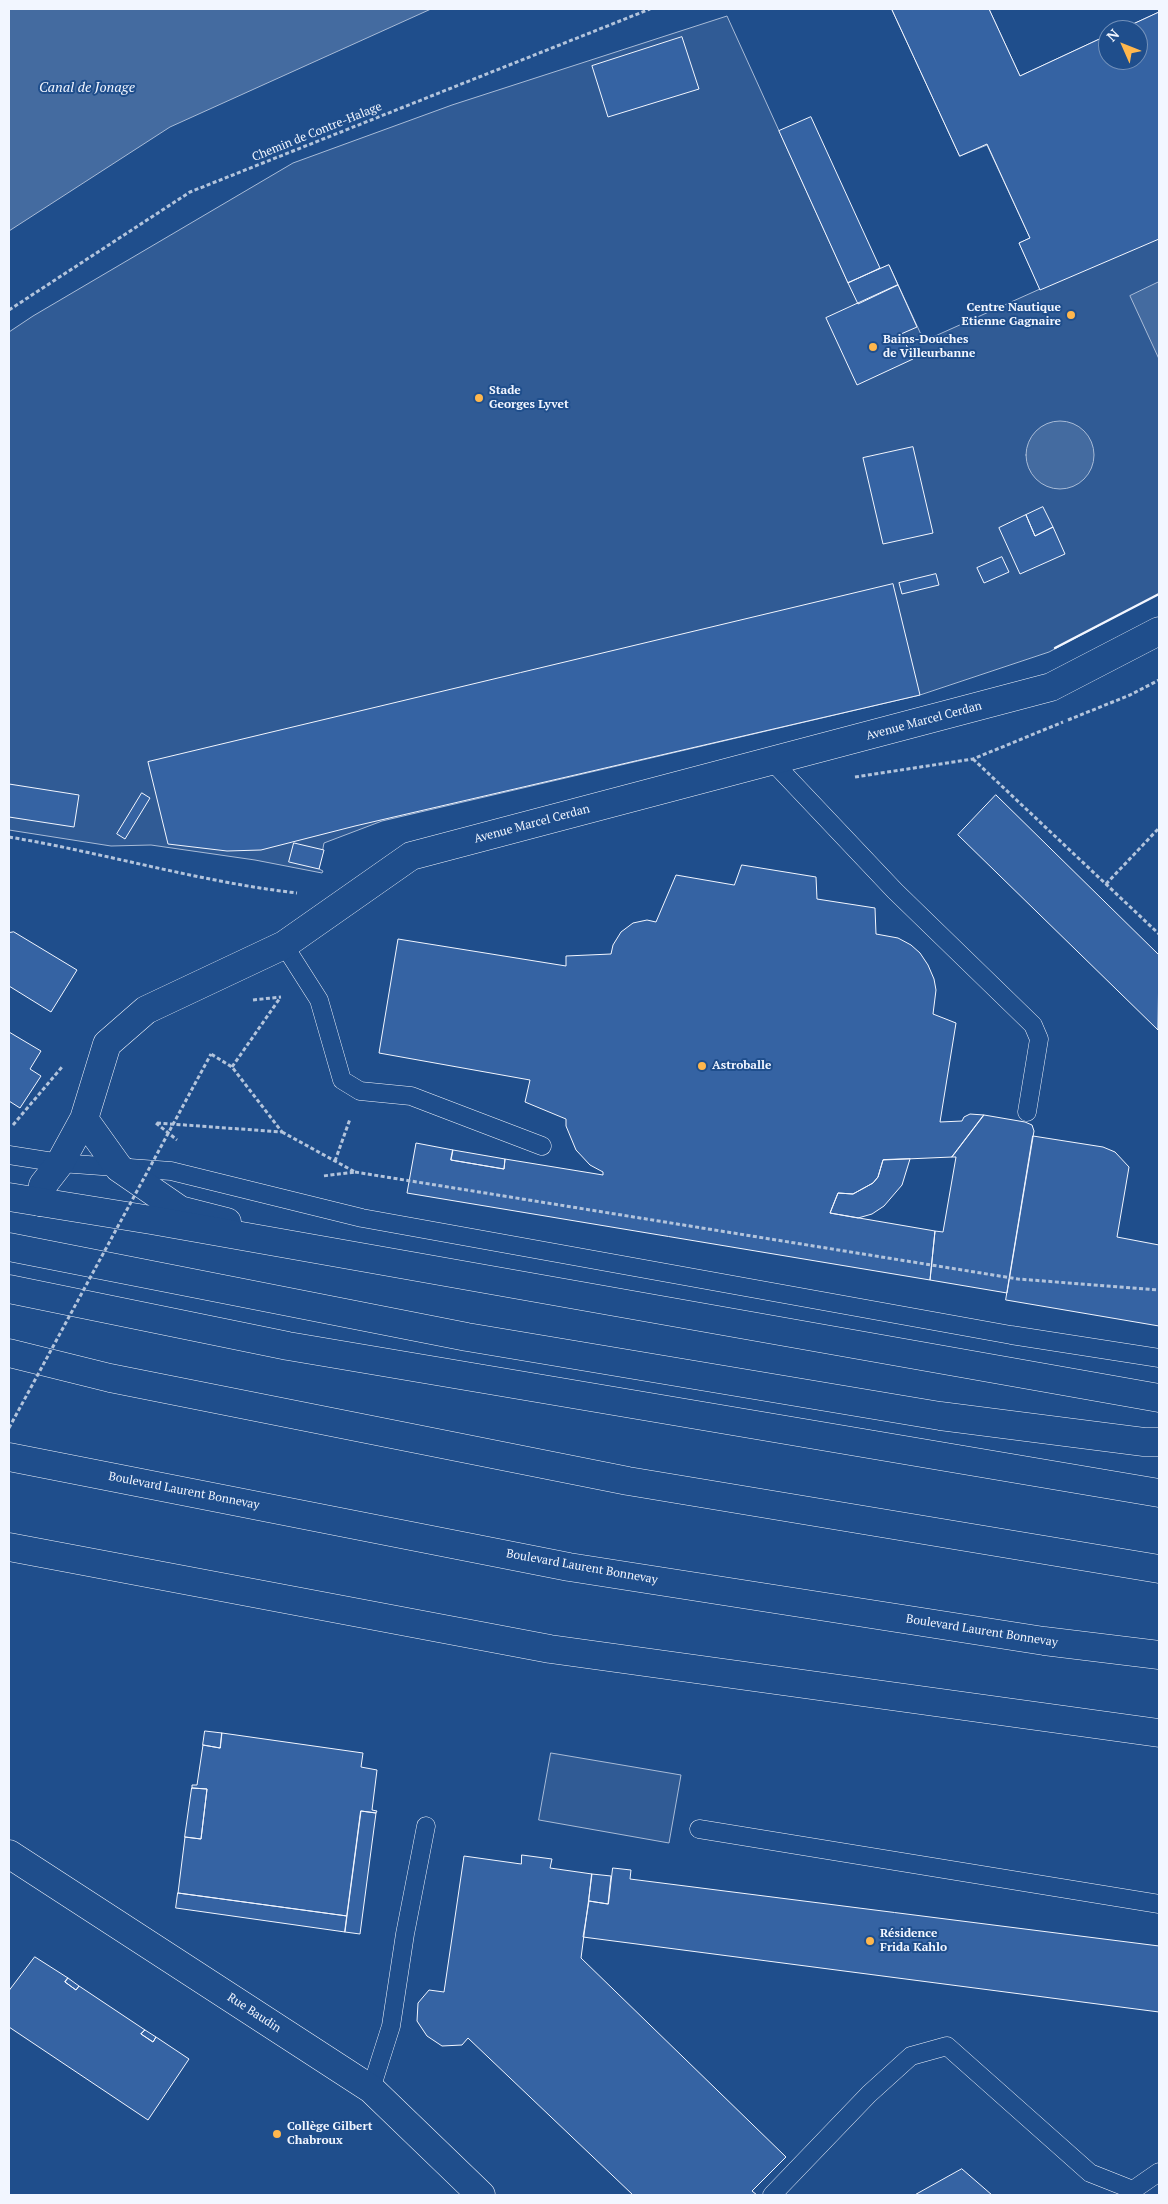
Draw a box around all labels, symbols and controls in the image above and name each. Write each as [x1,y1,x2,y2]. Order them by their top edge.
north arrow [1098,20,1148,70]
text: N [1102,25,1123,45]
water label: Canal de Jonage [39,80,135,96]
street label: Chemin de Contre-Halage [250,99,384,165]
place label: Centre Nautique Etienne Gagnaire [961,301,1061,329]
marker: Centre Nautique Etienne Gagnaire [1065,309,1077,321]
place label: Bains-Douches de Villeurbanne [883,333,975,361]
marker: Bains-Douches de Villeurbanne [867,341,879,353]
place label: Stade Georges Lyvet [489,384,569,412]
marker: Stade Georges Lyvet [473,392,485,404]
street label: Avenue Marcel Cerdan [865,699,983,743]
street label: Avenue Marcel Cerdan [473,802,591,846]
place label: Astroballe [712,1059,771,1073]
marker: Astroballe [696,1060,708,1072]
street label: Boulevard Laurent Bonnevay [107,1469,261,1513]
street label: Boulevard Laurent Bonnevay [505,1547,659,1587]
street label: Boulevard Laurent Bonnevay [905,1612,1059,1650]
place label: Résidence Frida Kahlo [880,1927,947,1955]
marker: Résidence Frida Kahlo [864,1935,876,1947]
street label: Rue Baudin [224,1990,284,2036]
place label: Collège Gilbert Chabroux [287,2120,372,2148]
marker: Collège Gilbert Chabroux [271,2128,283,2140]

